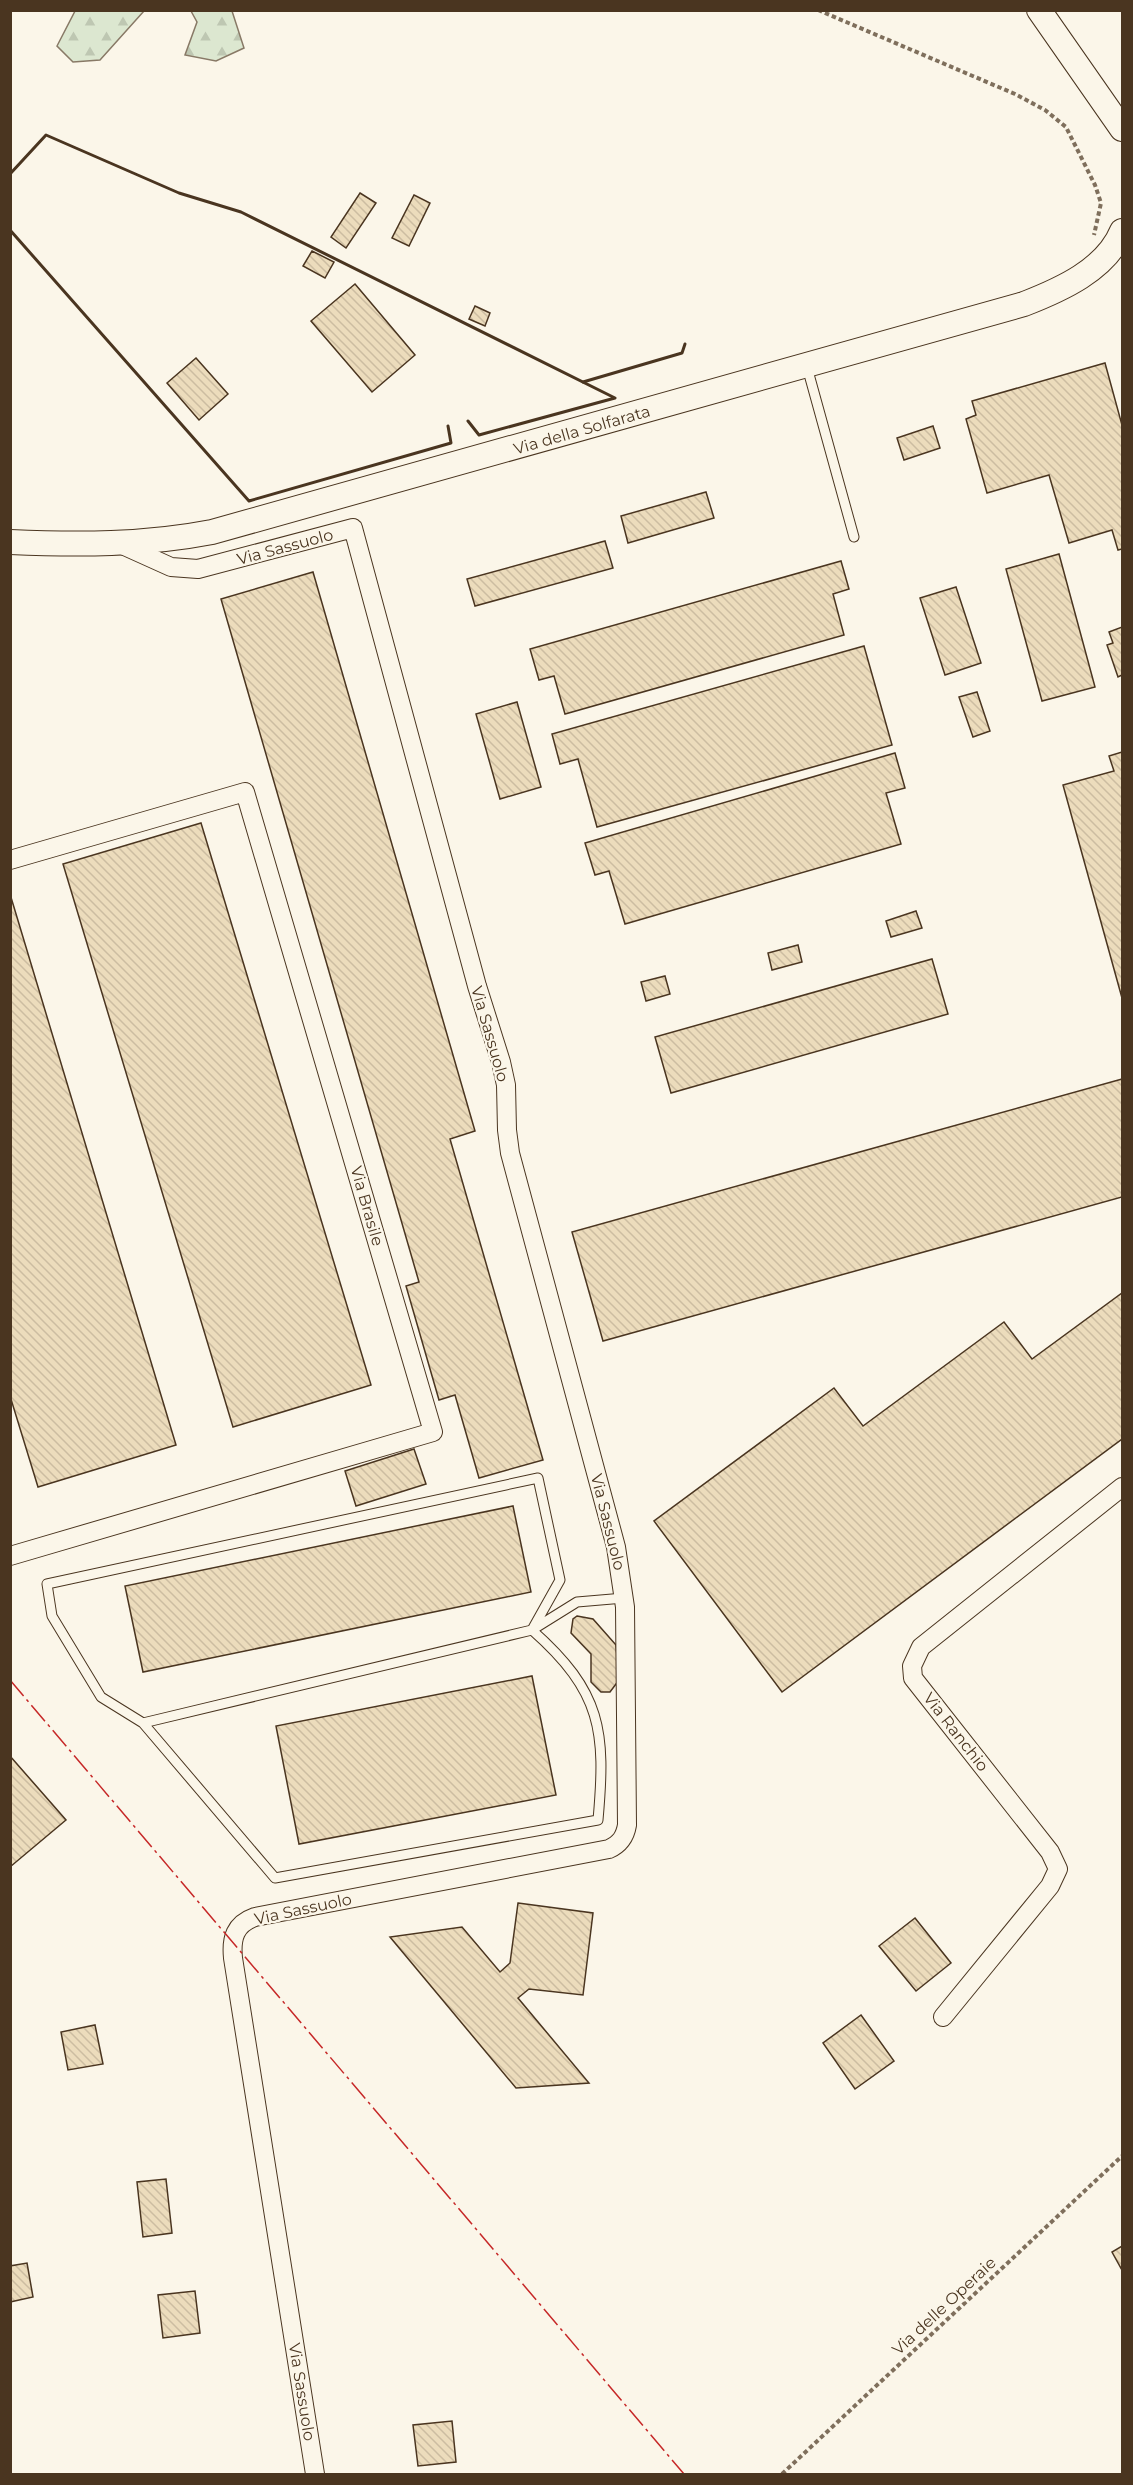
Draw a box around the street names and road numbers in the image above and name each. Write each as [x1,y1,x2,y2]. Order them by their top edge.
street label: Via della Solfarata [511,401,653,459]
street label: Via Sassuolo [235,525,335,569]
street label: Via Sassuolo [467,984,513,1084]
street label: Via Brasile [347,1164,387,1248]
street label: Via Sassuolo [587,1472,629,1572]
street label: Via Ranchio [919,1689,993,1775]
street label: Via Sassuolo [253,1889,353,1929]
street label: Via delle Operaie [888,2253,1000,2359]
street label: Via Sassuolo [285,2342,319,2442]

